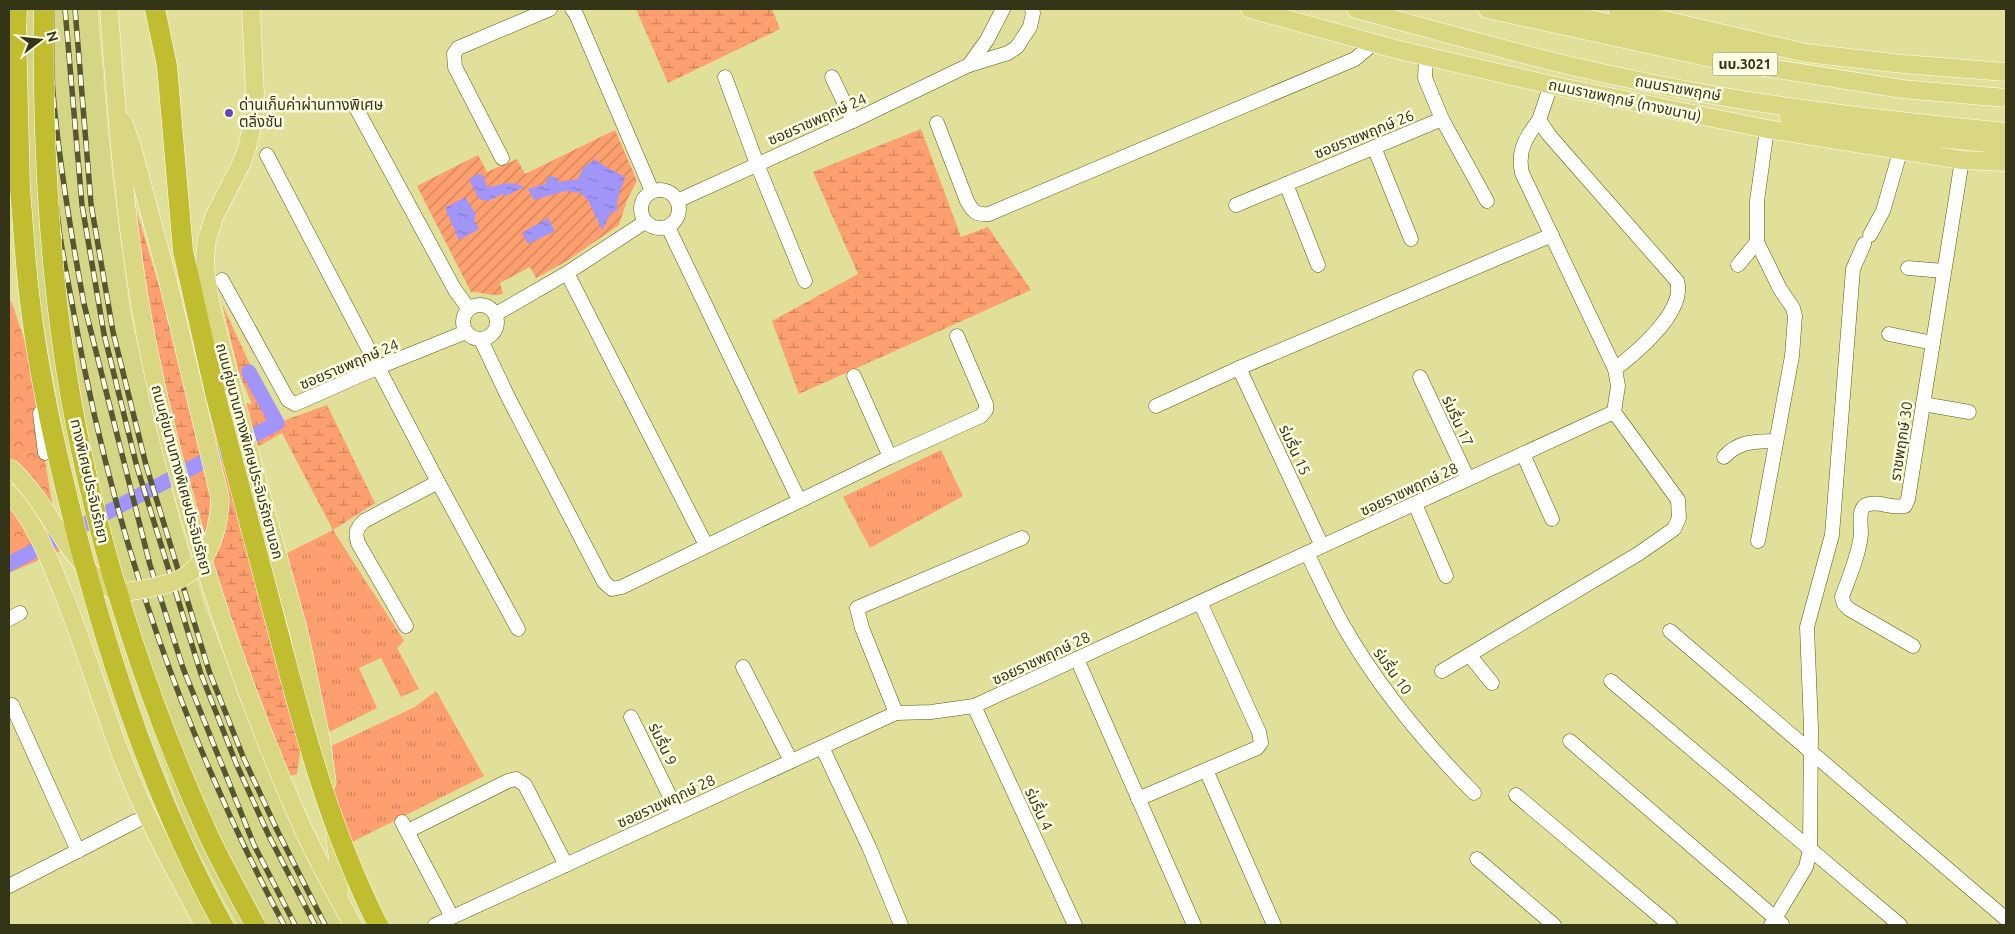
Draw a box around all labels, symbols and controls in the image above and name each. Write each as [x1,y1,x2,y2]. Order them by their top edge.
north arrow [15,15,65,65]
text: N [43,29,62,44]
road number: นบ.3021 [1712,52,1778,76]
street label: ถนนราชพฤกษ์ [1634,72,1723,104]
street label: ถนนราชพฤกษ์ (ทางขนาน) [1547,75,1703,125]
street label: ซอยราชพฤกษ์ 24 [765,90,869,148]
place label: ด่านเก็บค่าผ่านทางพิเศษ ตลิ่งชัน [239,96,384,130]
street label: ซอยราชพฤกษ์ 26 [1312,106,1416,162]
marker: ด่านเก็บค่าผ่านทางพิเศษ ตลิ่งชัน [223,107,235,119]
street label: ซอยราชพฤกษ์ 24 [297,335,401,393]
street label: ถนนคู่ขนานทางพิเศษประจิมรัถยานอก [212,341,287,561]
street label: ถนนคู่ขนานทางพิเศษประจิมรัถยา [147,383,216,577]
street label: ร่มรื่น 17 [1439,392,1479,449]
street label: ราชพฤกษ์ 30 [1886,400,1916,482]
street label: ทางพิเศษประจิมรัถยา [67,417,113,545]
street label: ร่มรื่น 15 [1276,421,1316,478]
street label: ซอยราชพฤกษ์ 28 [1357,459,1461,519]
street label: ซอยราชพฤกษ์ 28 [989,628,1093,688]
street label: ร่มรื่น 10 [1370,643,1417,698]
street label: ร่มรื่น 9 [646,719,682,768]
street label: ซอยราชพฤกษ์ 28 [614,771,718,831]
street label: ร่มรื่น 4 [1022,784,1058,833]

